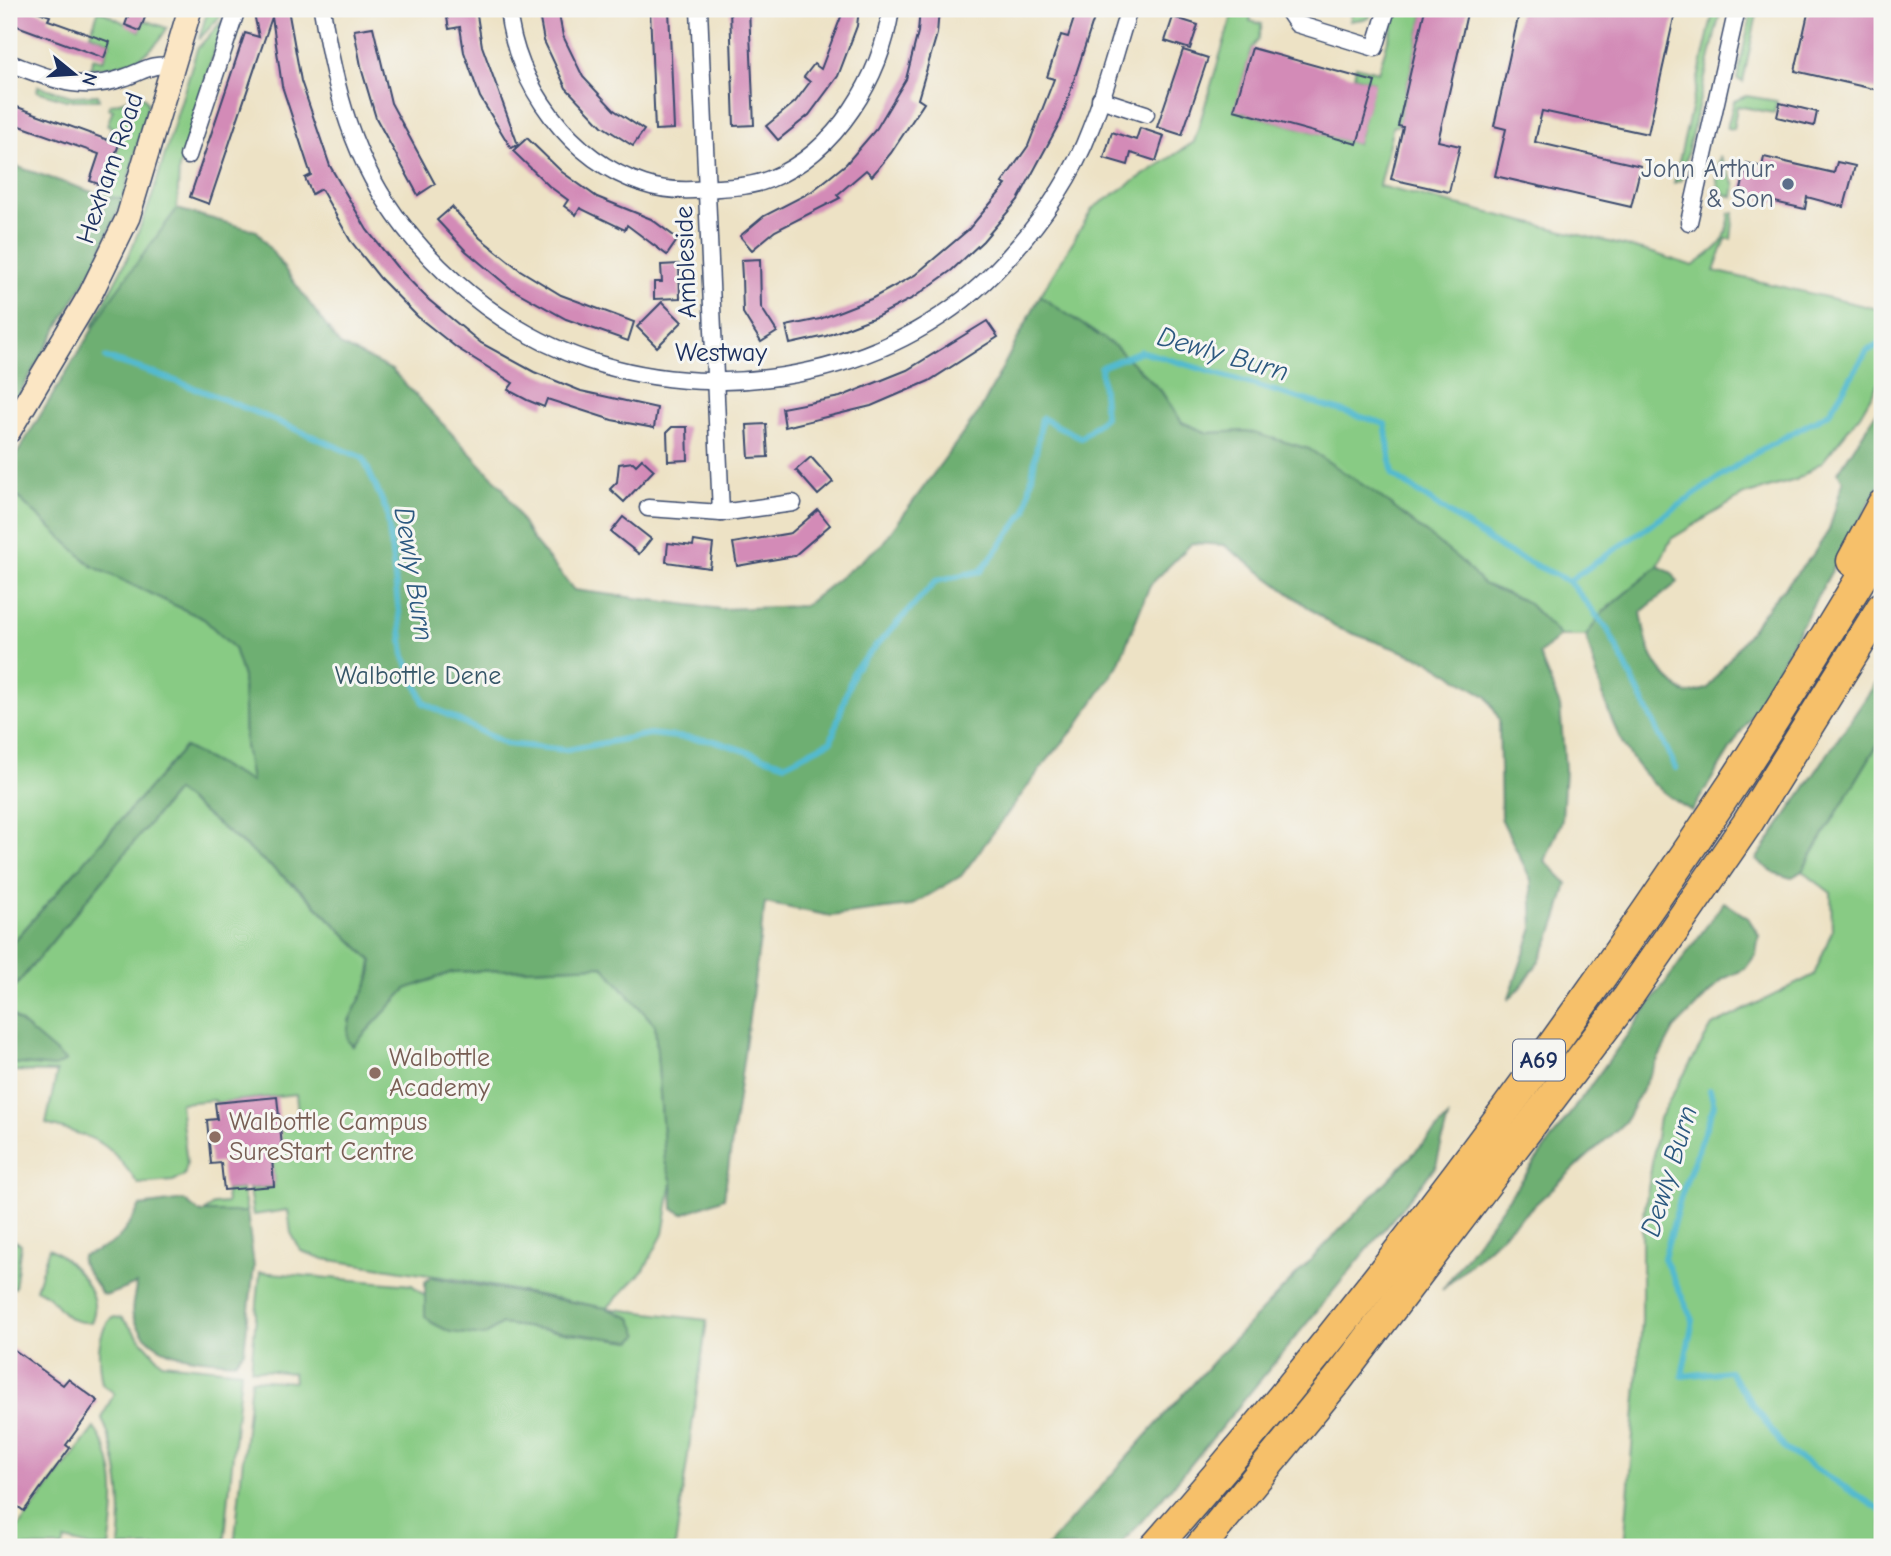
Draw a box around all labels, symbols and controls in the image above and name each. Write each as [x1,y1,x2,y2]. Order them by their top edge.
north arrow [38,38,108,108]
text: N [77,70,102,88]
street label: Hexham Road [70,89,150,247]
place label: John Arthur & Son [1641,154,1775,214]
marker: John Arthur & Son [1780,176,1796,192]
street label: Ambleside [669,205,703,319]
water label: Dewly Burn [1154,320,1292,388]
street label: Westway [675,338,767,368]
water label: Dewly Burn [388,505,440,643]
park label: Walbottle Dene [335,661,501,691]
road number: A69 [1513,1040,1565,1080]
place label: Walbottle Academy [389,1043,490,1103]
marker: Walbottle Academy [367,1065,383,1081]
water label: Dewly Burn [1634,1102,1704,1240]
place label: Walbottle Campus SureStart Centre [229,1107,427,1167]
marker: Walbottle Campus SureStart Centre [207,1129,223,1145]

